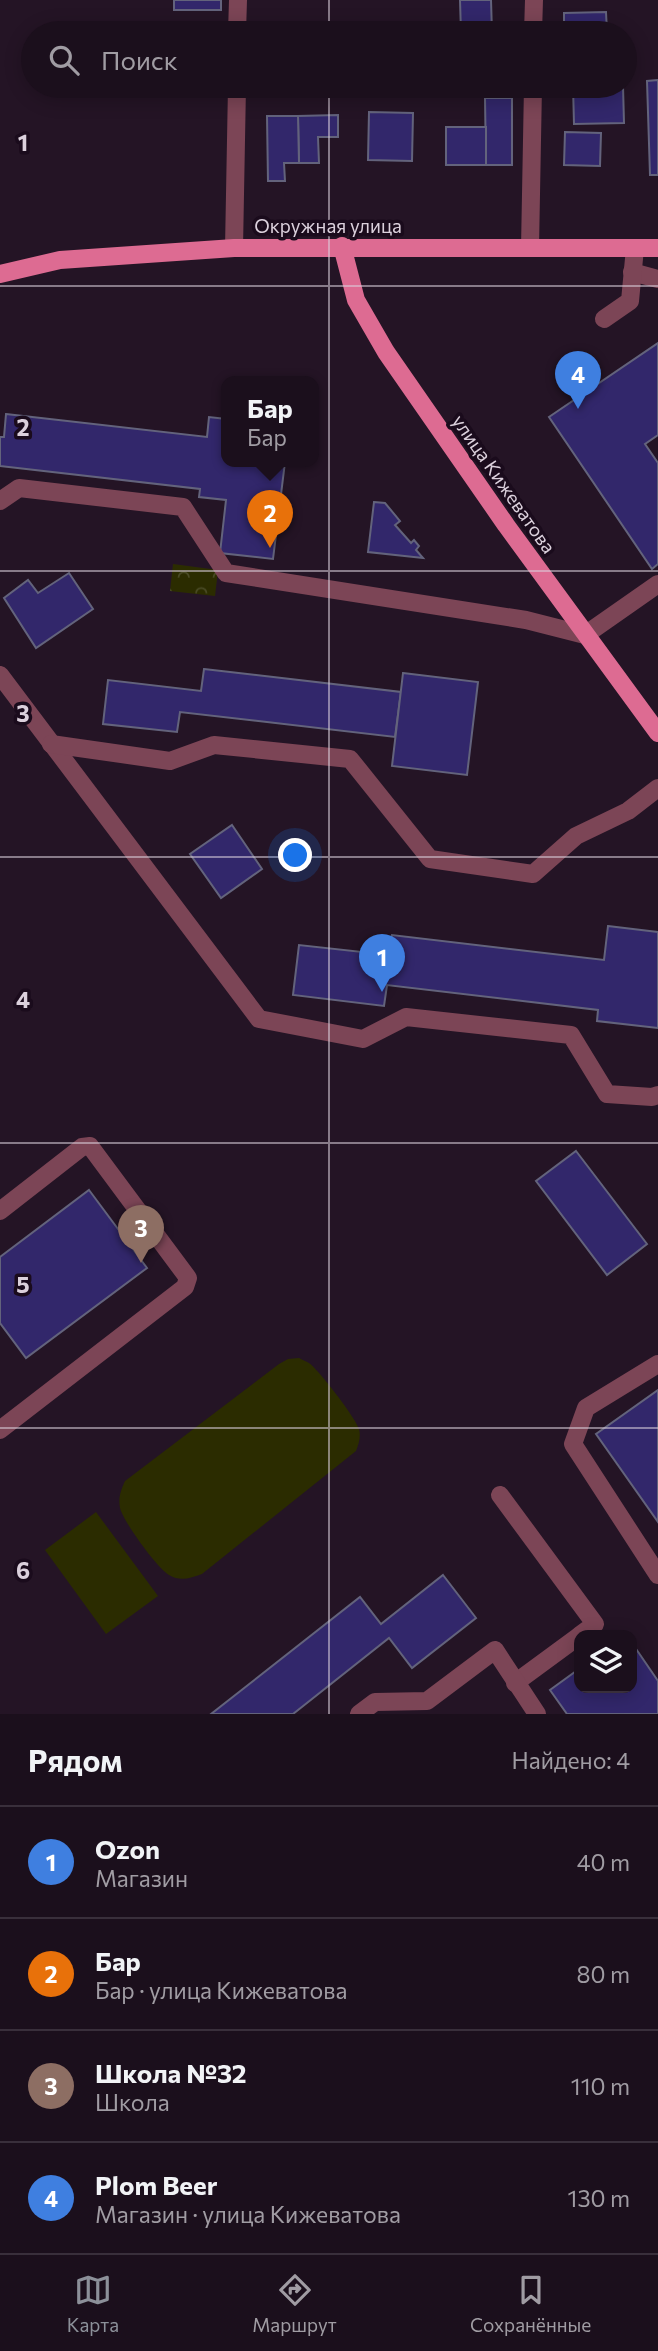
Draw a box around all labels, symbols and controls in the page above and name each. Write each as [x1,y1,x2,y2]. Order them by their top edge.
search box [21,21,637,98]
icon: search [45,41,83,79]
text: Поиск [101,44,178,75]
text: 1 [18,128,28,156]
street label: Окружная улица [254,214,402,237]
pin: 4 [555,351,601,409]
popup [221,376,319,467]
text: Бар [247,392,293,423]
street label: улица Кижеватова [448,410,561,557]
text: 2 [16,413,30,441]
text: Бар [247,423,287,451]
pin: 2 [247,490,293,548]
text: 3 [16,699,30,727]
your location [278,838,312,872]
pin: 1 [359,934,405,992]
text: 4 [16,985,30,1013]
pin: 3 [118,1205,164,1263]
text: 5 [16,1270,30,1298]
text: 6 [16,1556,30,1584]
map controls [574,1630,637,1693]
button: layers [574,1630,637,1693]
text: Рядом [28,1741,122,1778]
text: Найдено: 4 [512,1746,630,1774]
text: Ozon [95,1833,160,1864]
text: 1 [46,1848,56,1876]
text: 40 m [577,1848,630,1876]
text: Магазин [95,1864,188,1892]
text: Бар [95,1945,141,1976]
text: 2 [44,1960,58,1988]
text: 80 m [577,1960,630,1988]
text: Бар · улица Кижеватова [95,1976,347,2004]
text: Школа №32 [95,2057,247,2088]
text: 3 [44,2072,58,2100]
text: 110 m [571,2072,630,2100]
text: Школа [95,2088,170,2116]
text: Plom Beer [95,2169,217,2200]
text: 4 [44,2184,58,2212]
text: 130 m [568,2184,630,2212]
text: Магазин · улица Кижеватова [95,2200,401,2228]
tab: Карта [67,2271,119,2336]
tab: Маршрут [252,2271,337,2336]
tab: Сохранённые [470,2271,591,2336]

